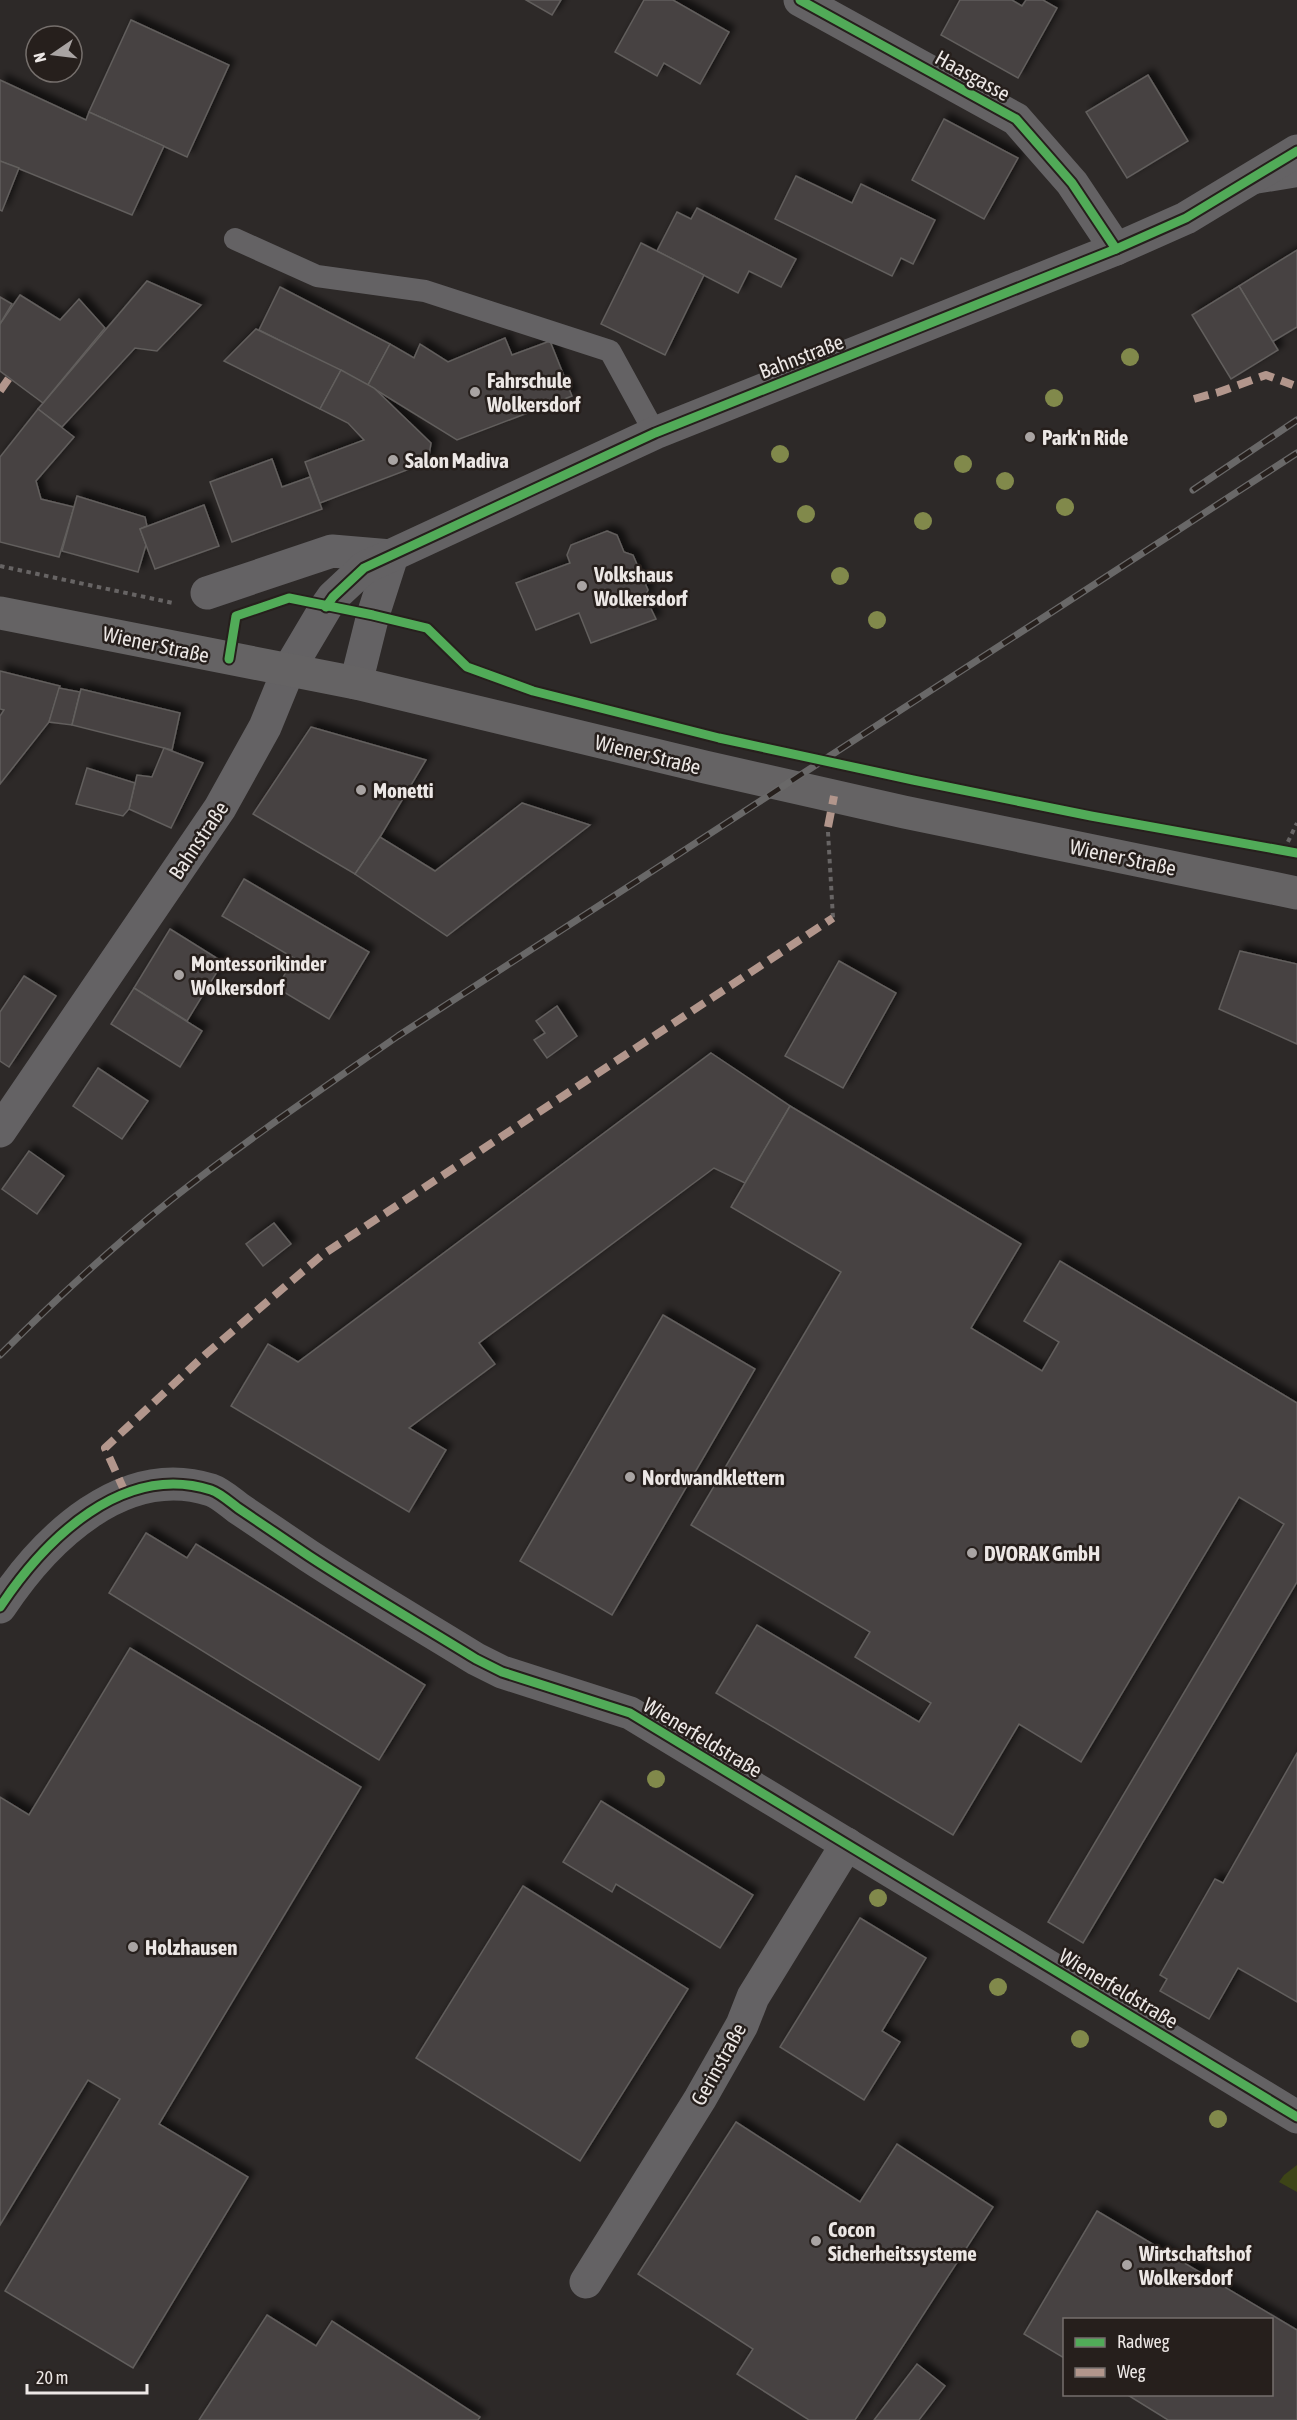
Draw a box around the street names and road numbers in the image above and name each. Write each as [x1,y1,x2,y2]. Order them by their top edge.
street label: Haasgasse [931,45,1015,105]
street label: Bahnstraße [755,329,847,383]
street label: Wiener Straße [101,621,211,667]
street label: Wiener Straße [593,729,703,779]
street label: Bahnstraße [163,797,233,883]
street label: Wiener Straße [1068,834,1178,880]
street label: Wienerfeldstraße [639,1692,767,1782]
street label: Wienerfeldstraße [1055,1943,1183,2033]
street label: Gerinstraße [686,2019,750,2109]

